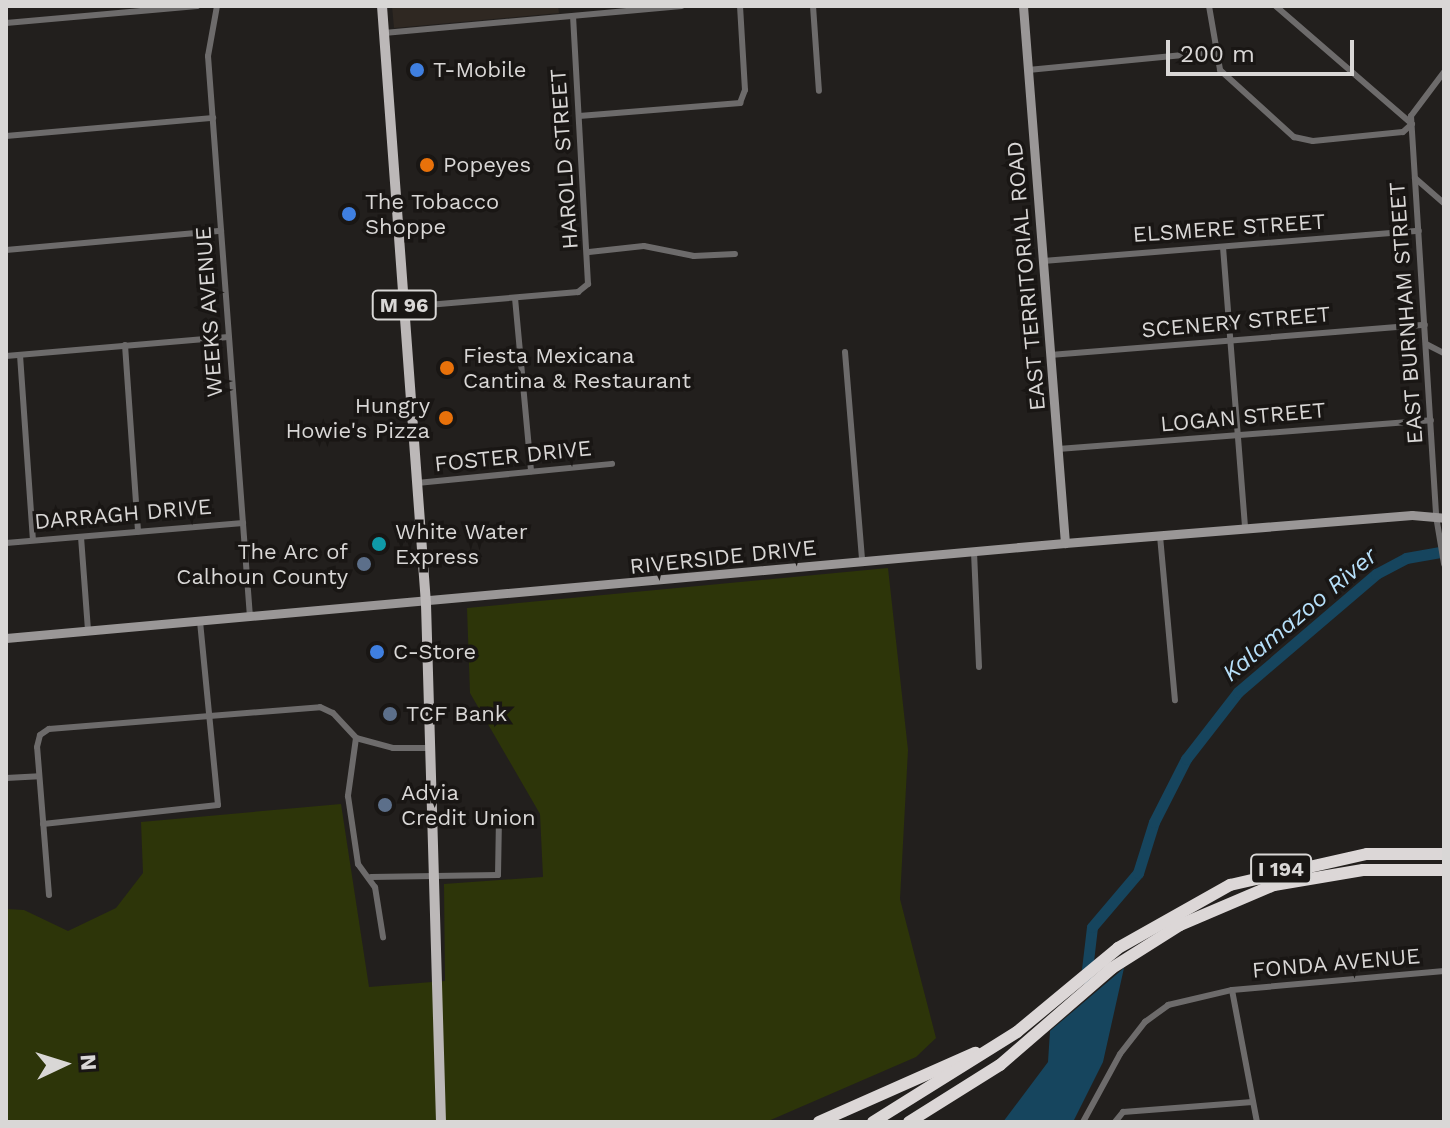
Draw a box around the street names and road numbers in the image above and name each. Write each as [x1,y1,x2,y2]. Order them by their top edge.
street label: HAROLD STREET [545,68,583,250]
street label: EAST TERRITORIAL ROAD [1001,139,1051,413]
street label: EAST BURNHAM STREET [1384,181,1428,445]
street label: ELSMERE STREET [1132,208,1326,248]
street label: WEEKS AVENUE [190,225,228,399]
road number: M 96 [370,289,438,321]
street label: SCENERY STREET [1140,301,1332,343]
street label: LOGAN STREET [1159,397,1327,437]
street label: FOSTER DRIVE [433,435,593,477]
street label: DARRAGH DRIVE [33,493,213,535]
street label: RIVERSIDE DRIVE [628,534,818,580]
road number: I 194 [1249,853,1313,885]
street label: FONDA AVENUE [1250,942,1422,984]

